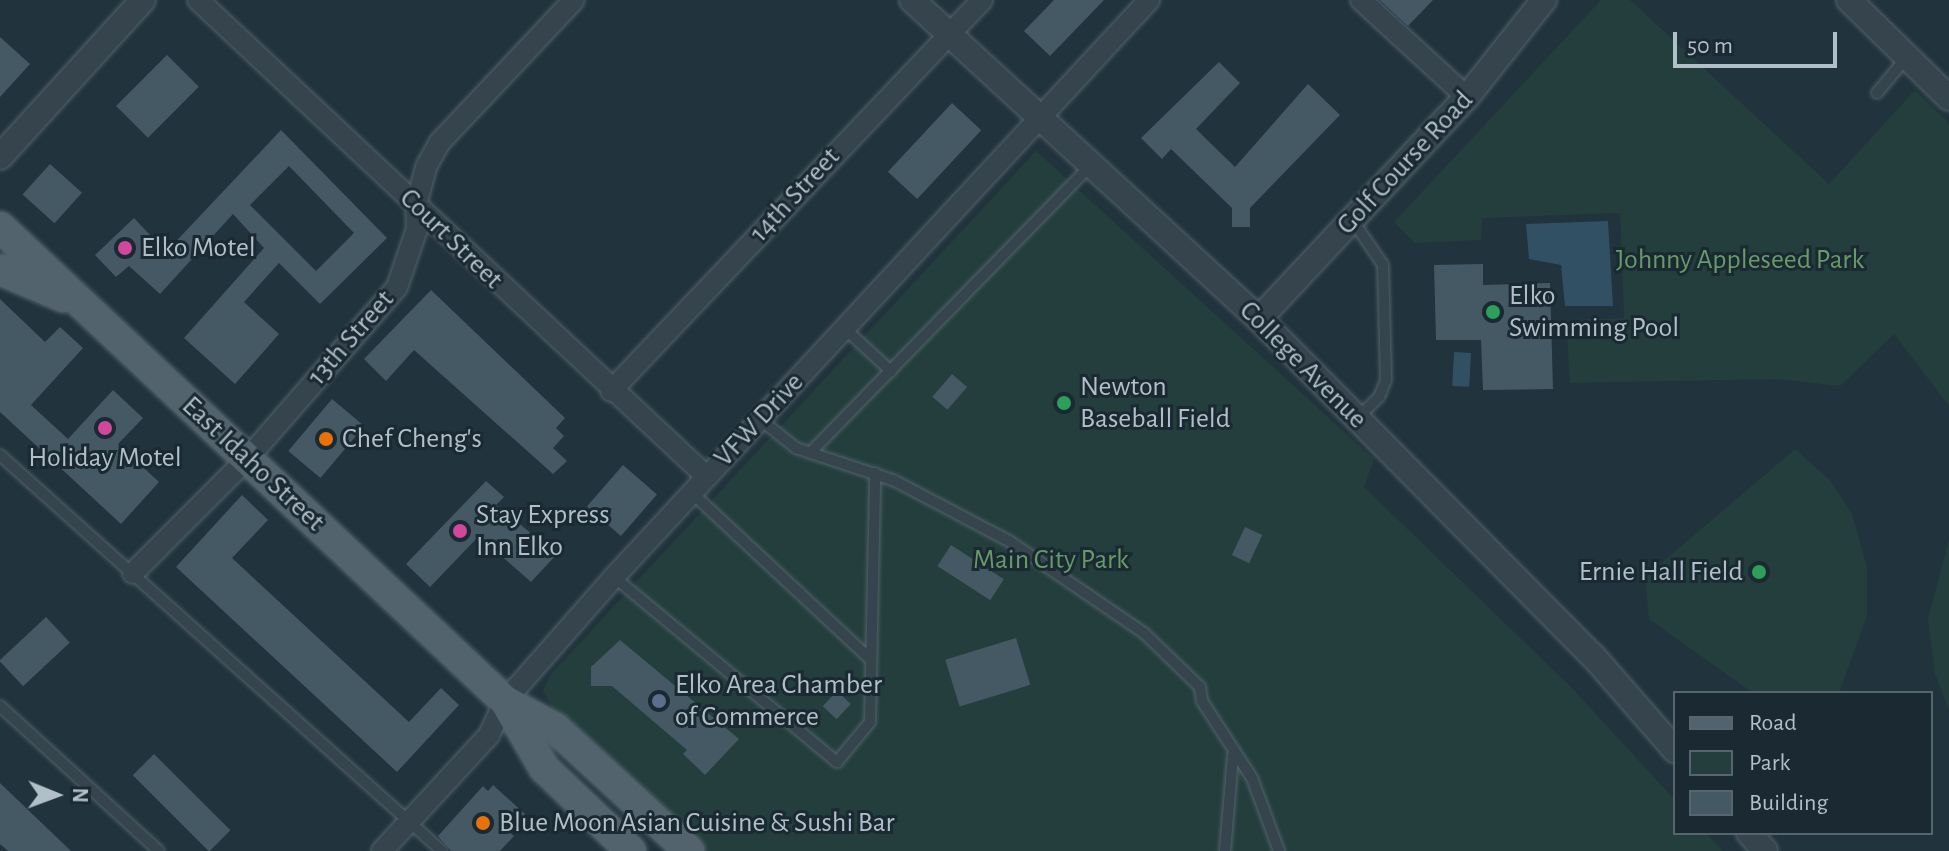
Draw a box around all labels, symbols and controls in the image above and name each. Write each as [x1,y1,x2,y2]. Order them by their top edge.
scale bar [1677,16,1841,66]
text: 50 m [1687,34,1733,58]
street label: Golf Course Road [1330,84,1480,242]
street label: 14th Street [743,141,847,249]
street label: Court Street [392,182,510,296]
place label: Elko Motel [141,231,256,265]
marker: Elko Motel [116,239,134,257]
park label: Johnny Appleseed Park [1616,243,1864,277]
place label: Elko Swimming Pool [1509,279,1679,345]
street label: 13th Street [301,284,401,392]
street label: College Avenue [1232,294,1374,436]
marker: Elko Swimming Pool [1484,303,1502,321]
street label: VFW Drive [707,366,811,474]
place label: Newton Baseball Field [1080,370,1230,436]
street label: East Idaho Street [175,389,331,539]
marker: Newton Baseball Field [1055,394,1073,412]
marker: Holiday Motel [96,419,114,437]
place label: Chef Cheng's [342,422,482,456]
marker: Chef Cheng's [317,430,335,448]
place label: Holiday Motel [28,441,182,475]
place label: Stay Express Inn Elko [476,498,610,564]
marker: Stay Express Inn Elko [451,522,469,540]
park label: Main City Park [973,543,1129,577]
place label: Ernie Hall Field [1579,555,1743,589]
marker: Ernie Hall Field [1750,563,1768,581]
place label: Elko Area Chamber of Commerce [675,668,882,734]
legend [1673,691,1933,835]
marker: Elko Area Chamber of Commerce [650,692,668,710]
text: Road [1749,711,1797,735]
text: Park [1749,751,1790,775]
north arrow [16,755,96,835]
text: N [69,788,91,803]
text: Building [1749,791,1828,815]
place label: Blue Moon Asian Cuisine & Sushi Bar [499,806,895,840]
marker: Blue Moon Asian Cuisine & Sushi Bar [474,814,492,832]

